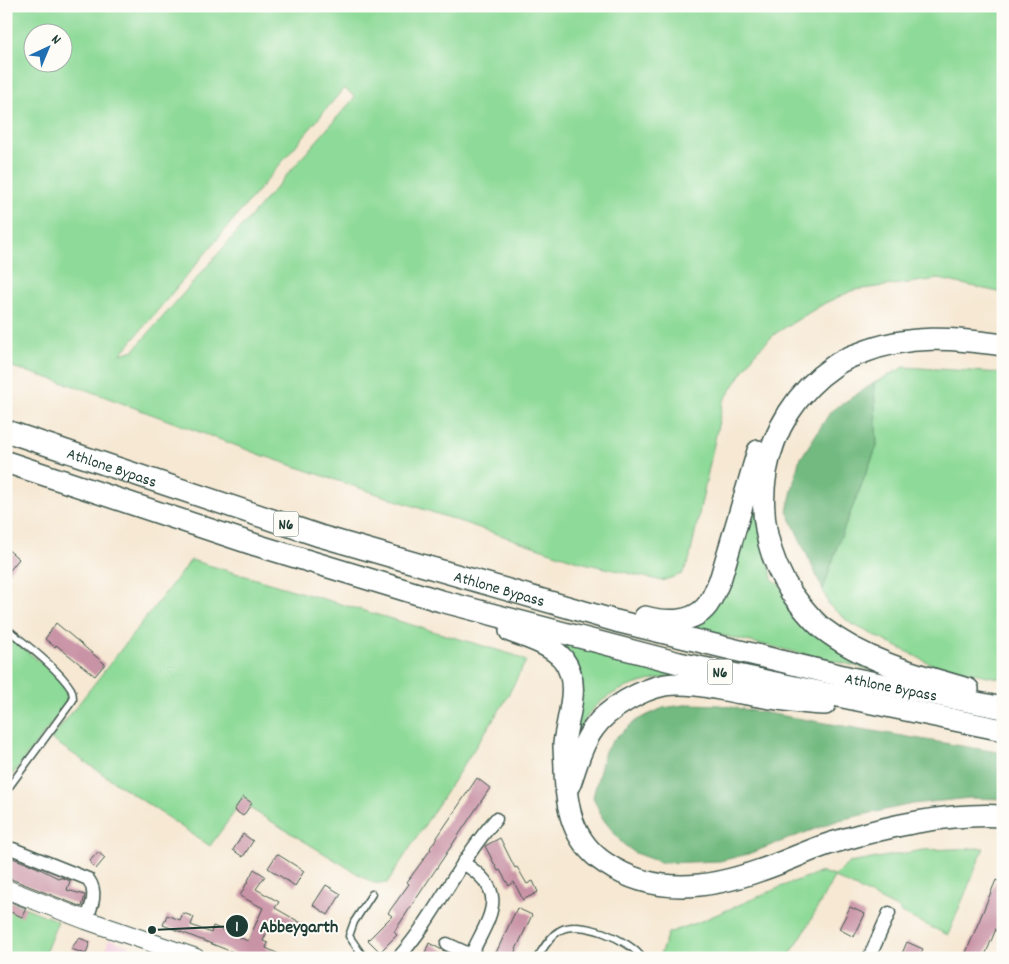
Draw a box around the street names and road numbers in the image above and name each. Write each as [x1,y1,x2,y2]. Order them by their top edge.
street label: Athlone Bypass [63,443,160,495]
road number: N6 [274,512,298,536]
street label: Athlone Bypass [451,566,547,614]
road number: N6 [708,660,732,684]
street label: Athlone Bypass [842,668,939,709]

